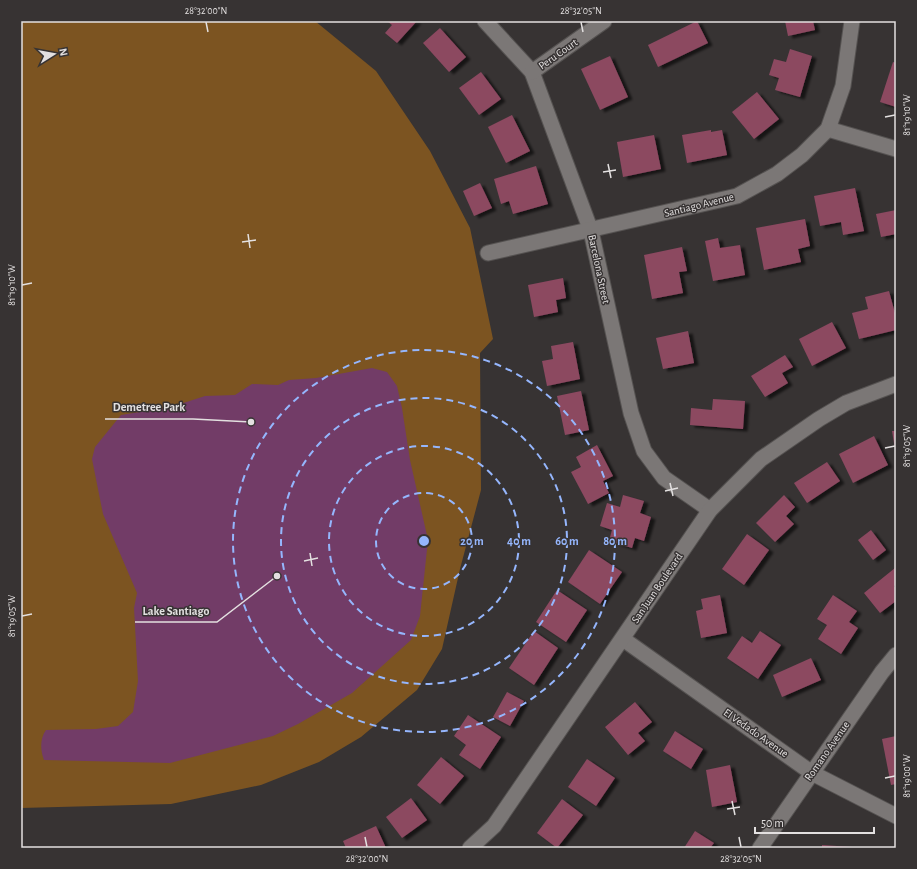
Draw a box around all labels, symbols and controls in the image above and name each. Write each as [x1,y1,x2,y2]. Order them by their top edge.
text: 28°32'00"N [185,6,227,16]
text: 28°32'05"N [560,6,602,16]
north arrow [34,34,74,74]
street label: Peru Court [537,36,580,71]
text: N [57,47,69,57]
text: 81°19'10"W [902,94,912,136]
street label: Santiago Avenue [663,191,735,219]
street label: Barcelona Street [586,234,612,305]
text: 81°19'10"W [7,264,17,306]
callout: Demetree Park [105,395,193,419]
text: Demetree Park [113,401,185,413]
text: 81°19'05"W [902,425,912,467]
centre of rings [417,534,431,548]
text: 20 m [460,535,484,547]
text: 40 m [507,535,531,547]
text: 60 m [555,535,579,547]
text: 80 m [603,535,627,547]
street label: San Juan Boulevard [629,551,685,625]
text: 81°19'05"W [7,595,17,637]
callout: Lake Santiago [135,598,217,622]
text: Lake Santiago [143,605,209,617]
street label: El Vedado Avenue [722,707,790,759]
street label: Romano Avenue [802,719,852,783]
text: 81°19'00"W [902,754,912,798]
scale bar [755,809,874,835]
text: 50 m [761,817,784,829]
text: 28°32'00"N [346,854,388,864]
text: 28°32'05"N [720,854,762,864]

